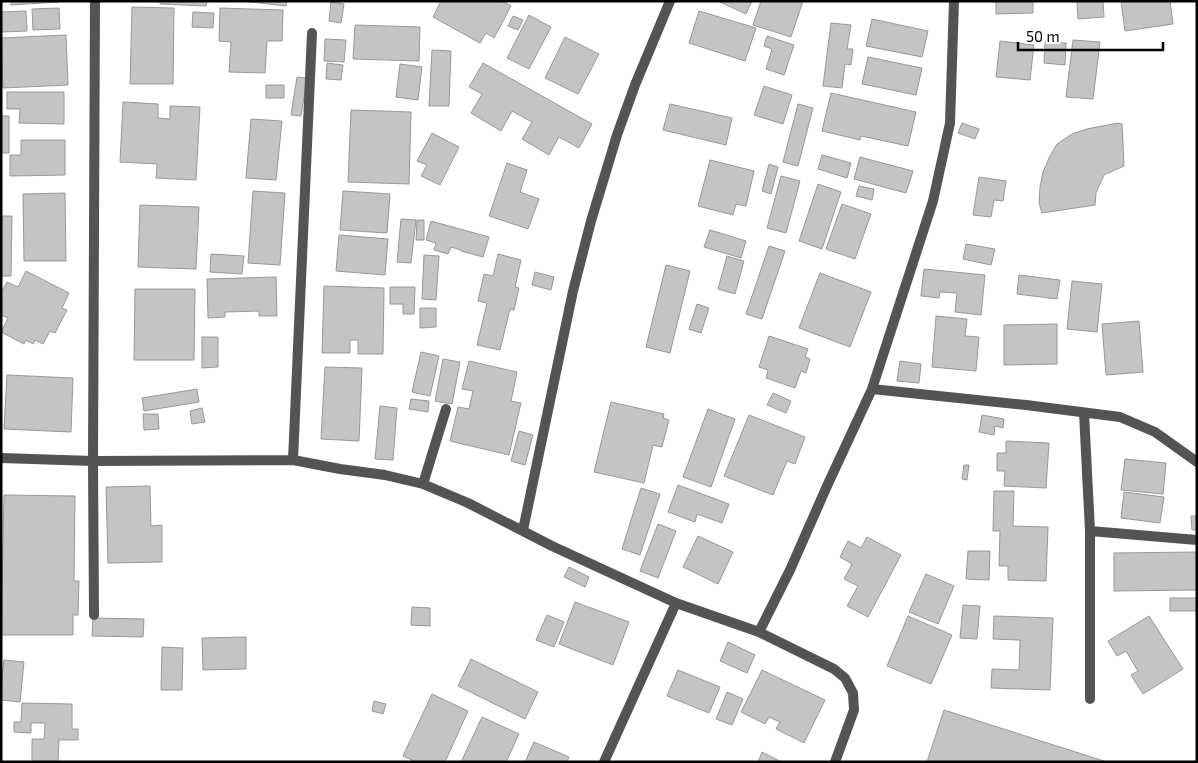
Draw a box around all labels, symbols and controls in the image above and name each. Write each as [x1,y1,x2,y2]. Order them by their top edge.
scale bar [1018,20,1163,52]
text: 50 m [1026,27,1060,45]

